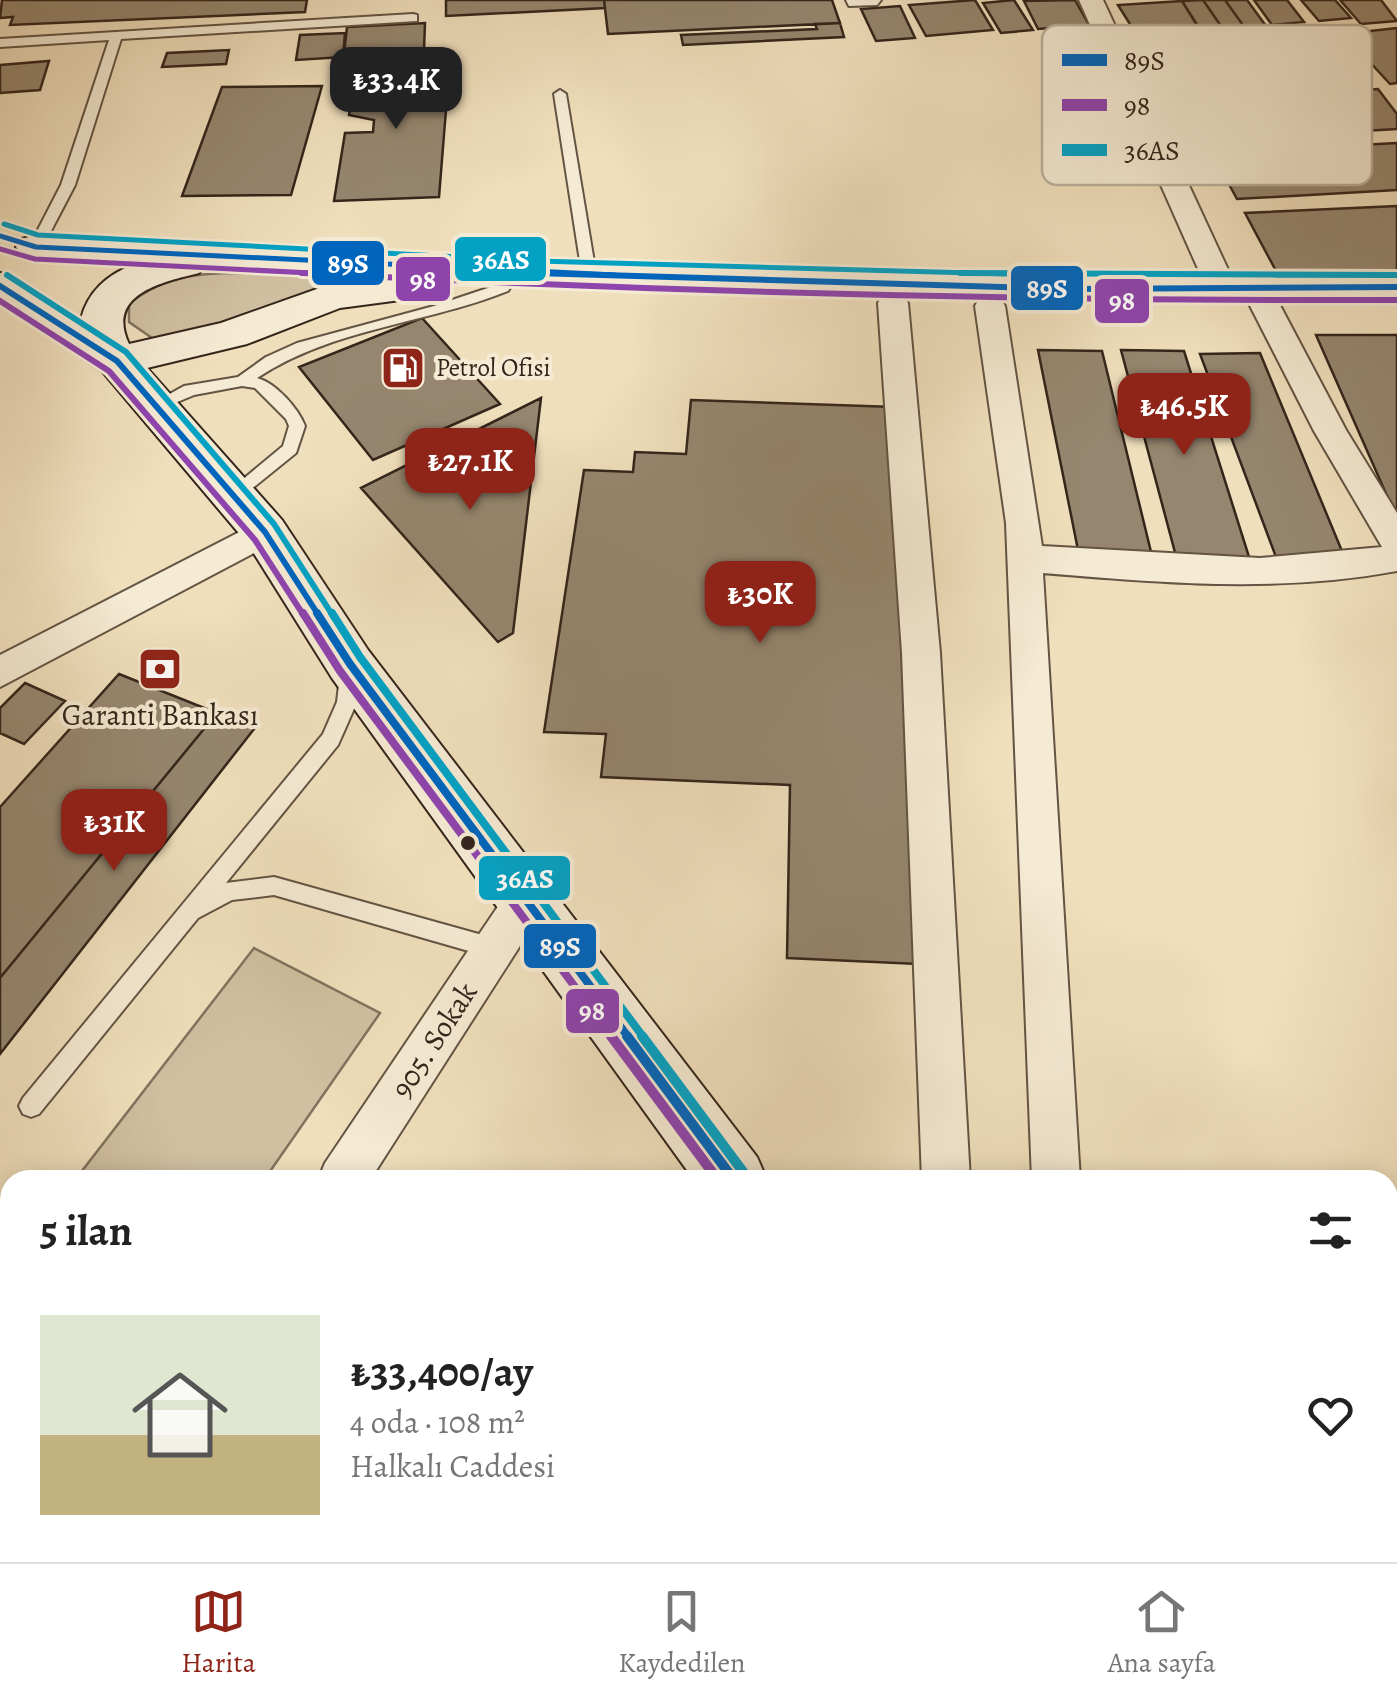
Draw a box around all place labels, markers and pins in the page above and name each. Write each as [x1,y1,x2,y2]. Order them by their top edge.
pin: ₺33.4K [315,47,477,132]
fuel station icon: Petrol Ofisi [380,345,426,391]
place label: Petrol Ofisi [436,351,551,385]
pin: ₺46.5K [1103,373,1265,458]
pin: ₺27.1K [389,428,551,513]
pin: ₺30K [701,561,819,646]
bank icon: Garanti Bankası [137,646,183,692]
place label: Garanti Bankası [62,695,258,735]
pin: ₺31K [55,789,173,874]
unlabelled marker [458,833,478,853]

